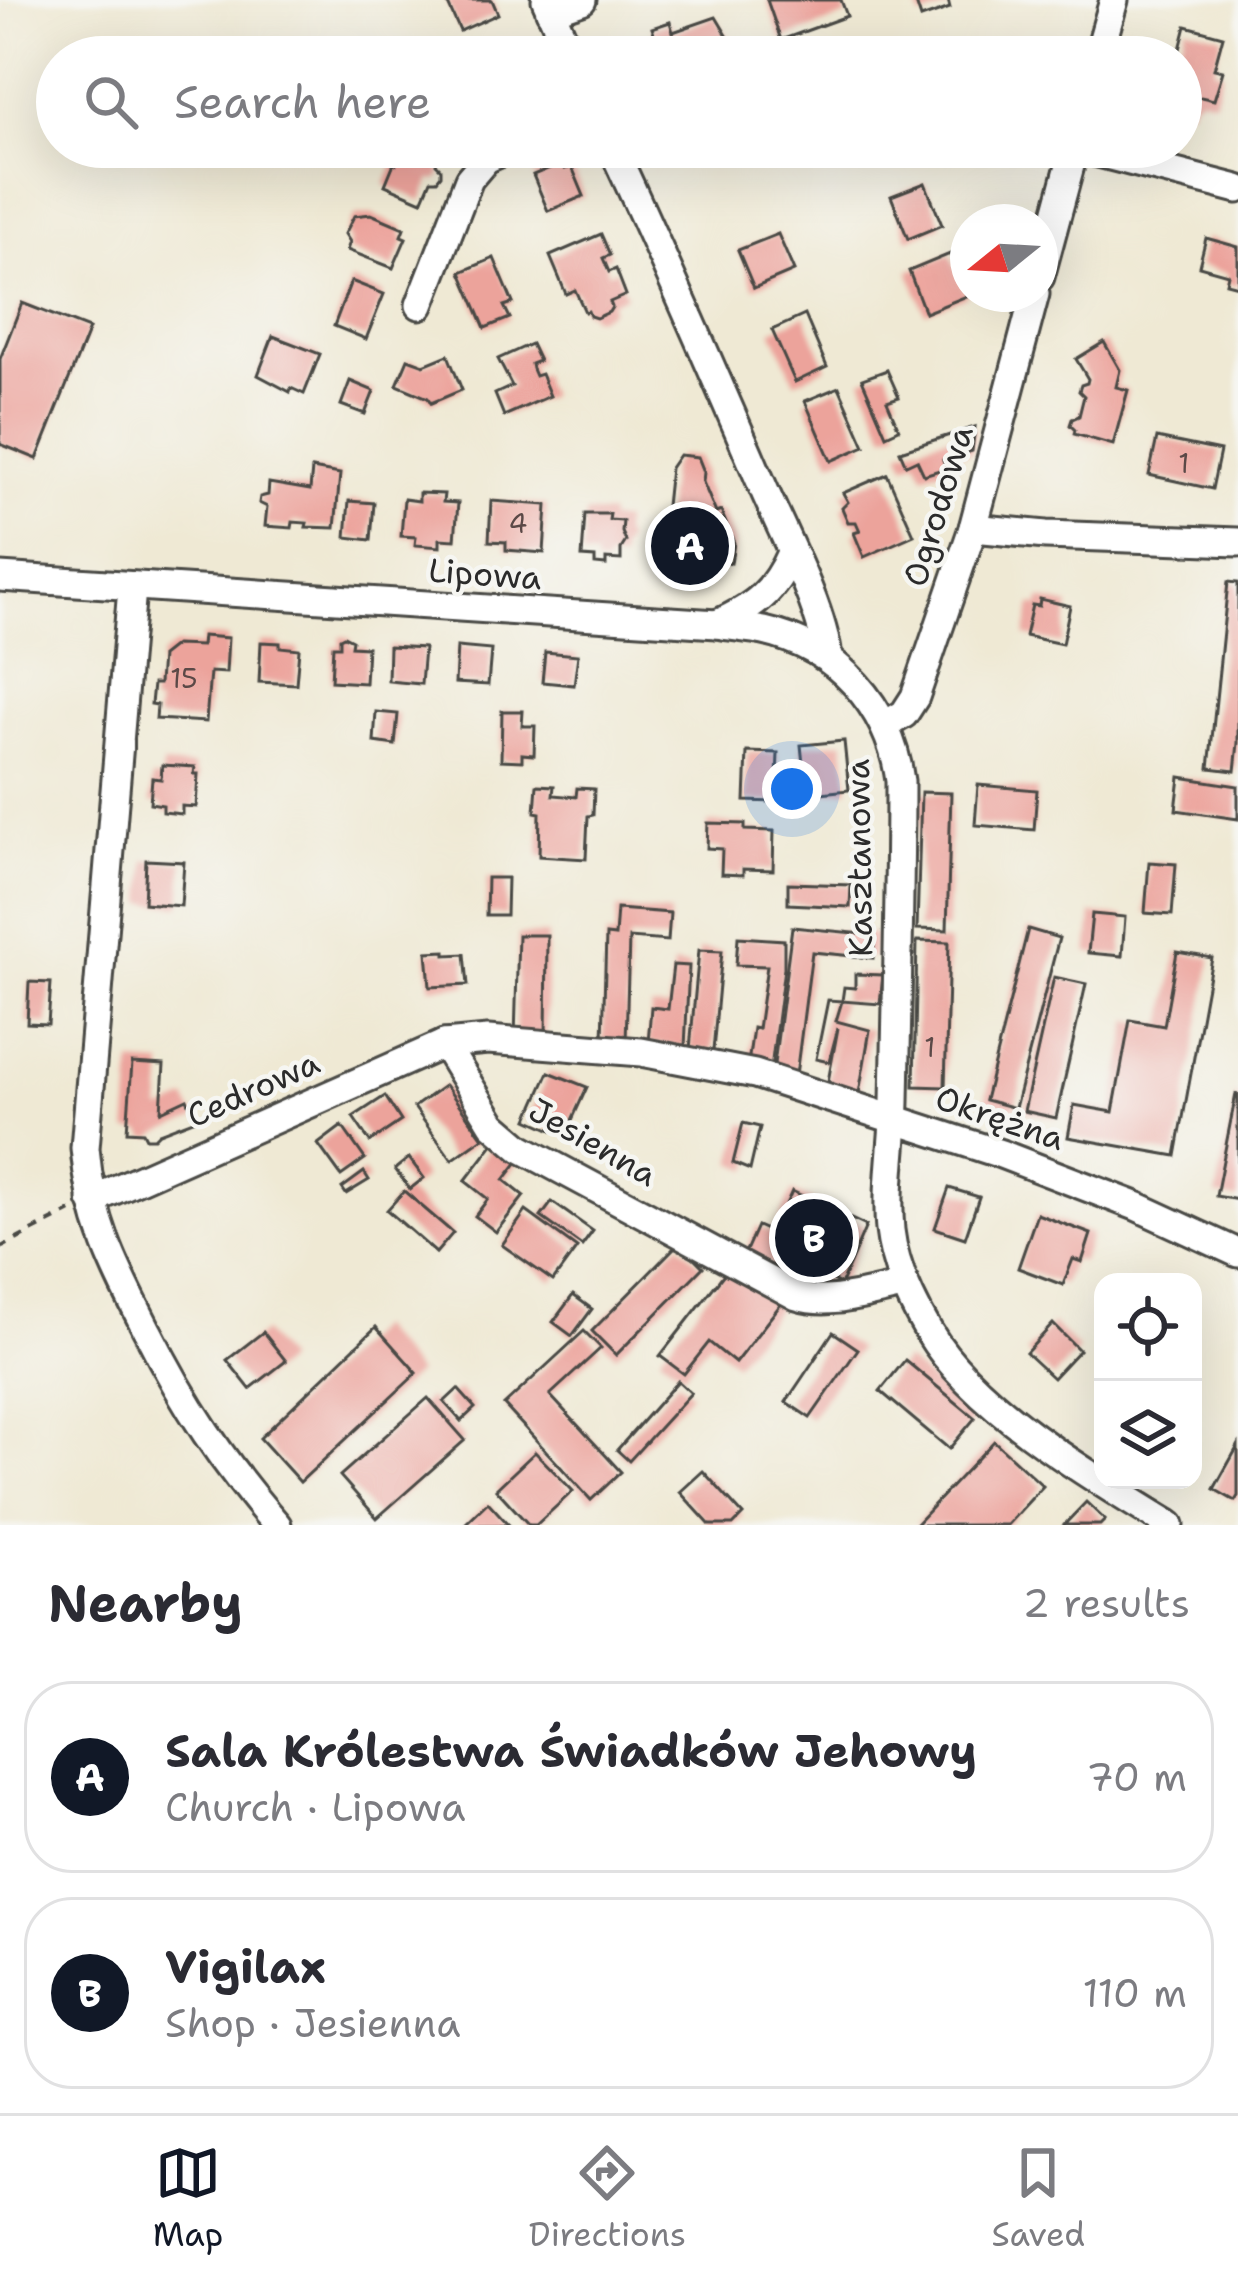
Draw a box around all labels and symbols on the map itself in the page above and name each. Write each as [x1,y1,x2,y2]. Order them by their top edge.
north arrow [950,204,1058,312]
street label: Ogrodowa [892,420,984,592]
house number: 1 [1178,445,1190,482]
pin: A [651,501,729,591]
house number: 4 [509,505,527,542]
street label: Lipowa [427,548,543,600]
house number: 15 [170,660,198,697]
your location [762,759,822,819]
street label: Kasztanowa [835,759,883,957]
house number: 1 [924,1029,936,1066]
street label: Cedrowa [180,1040,326,1138]
street label: Okrężna [930,1075,1070,1161]
street label: Jesienna [521,1087,665,1197]
pin: B [775,1193,853,1283]

